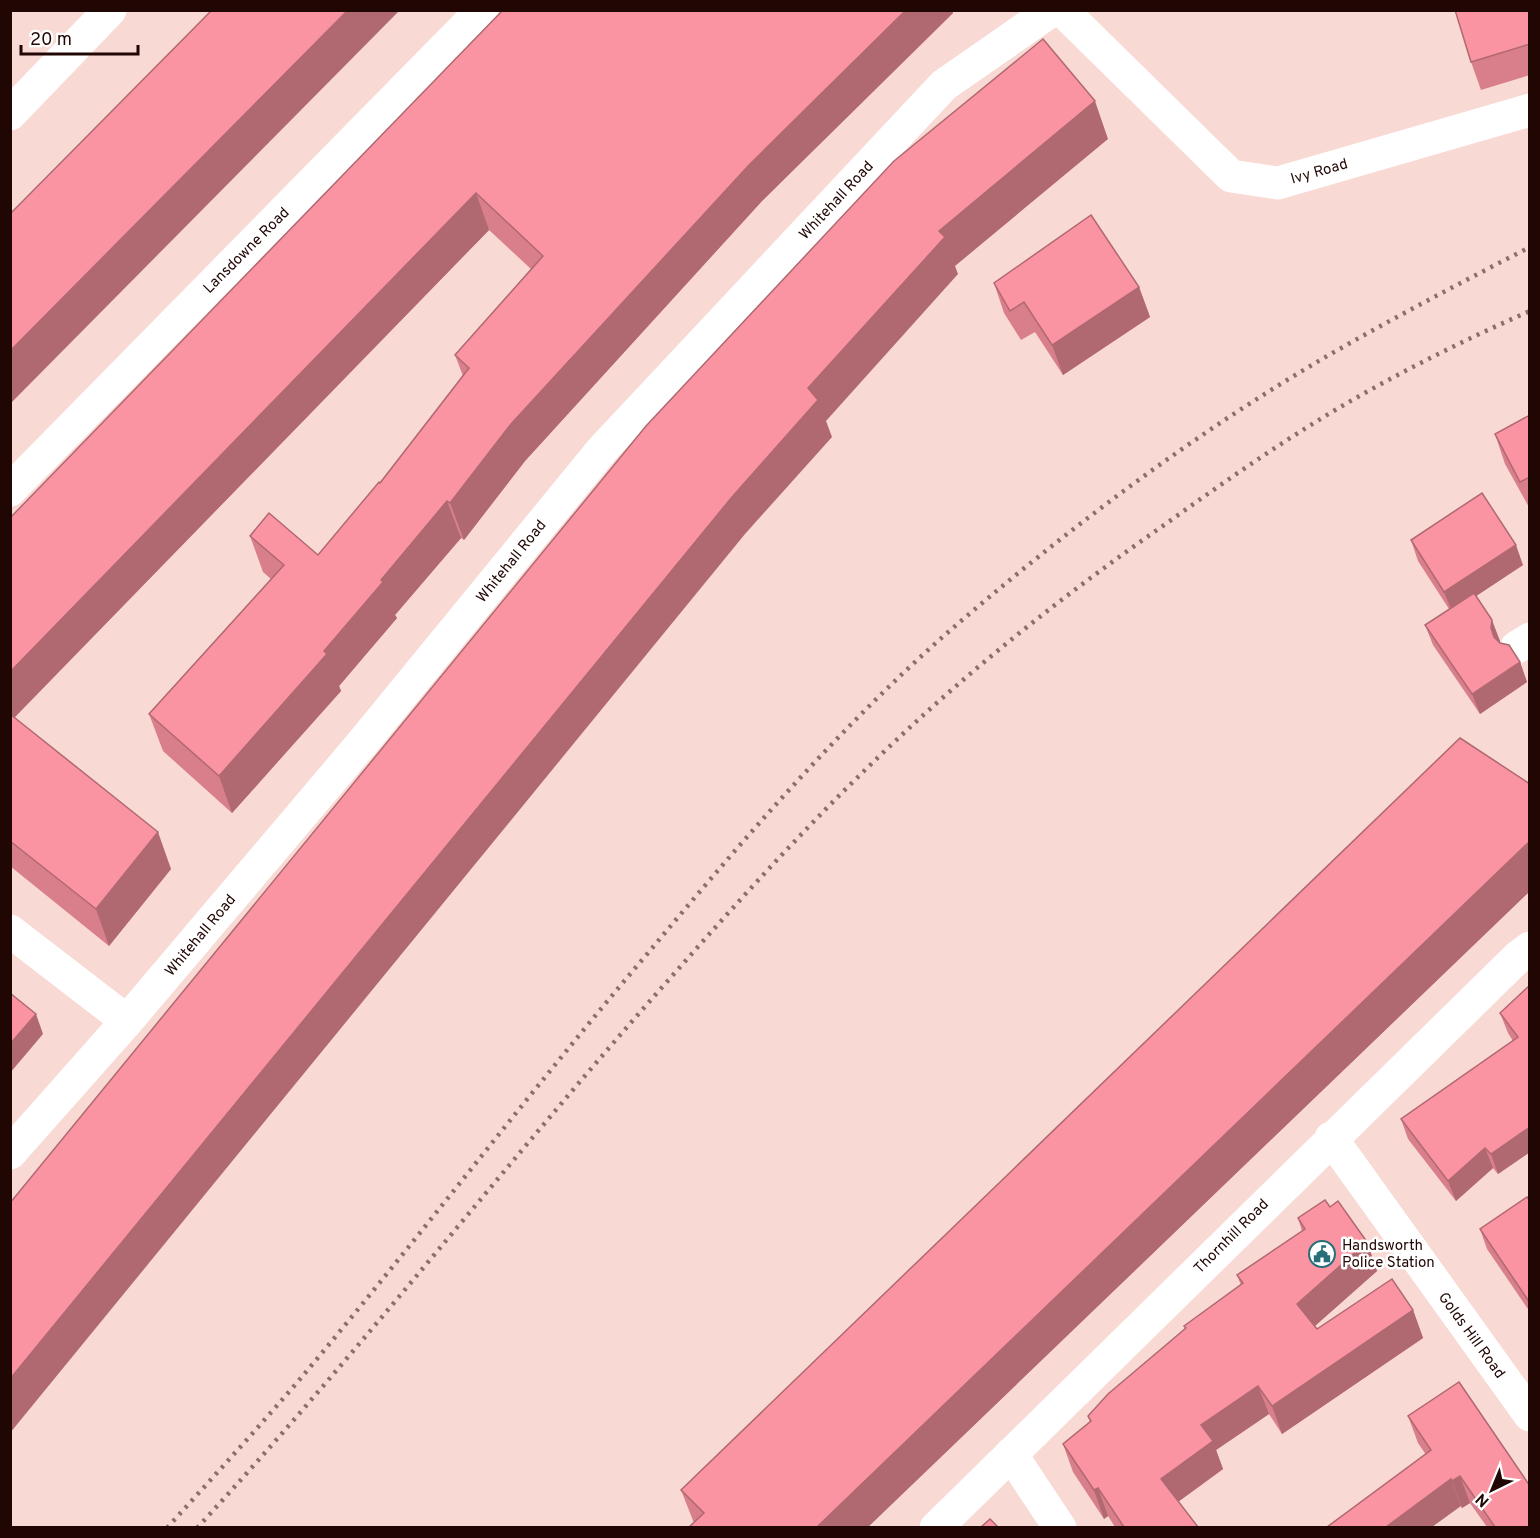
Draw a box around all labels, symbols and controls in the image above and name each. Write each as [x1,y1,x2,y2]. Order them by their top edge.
scale bar [21,18,138,56]
text: 20 m [30,29,72,52]
street label: Ivy Road [1289,155,1350,190]
street label: Whitehall Road [796,158,878,244]
street label: Lansdowne Road [200,204,294,298]
street label: Whitehall Road [473,517,551,607]
street label: Whitehall Road [161,891,241,981]
street label: Thornhill Road [1191,1196,1274,1279]
place label: Handsworth Police Station [1342,1237,1435,1273]
public building icon: Handsworth Police Station [1307,1239,1337,1269]
street label: Golds Hill Road [1433,1289,1508,1383]
north arrow [1462,1460,1522,1520]
text: N [1472,1488,1494,1511]

